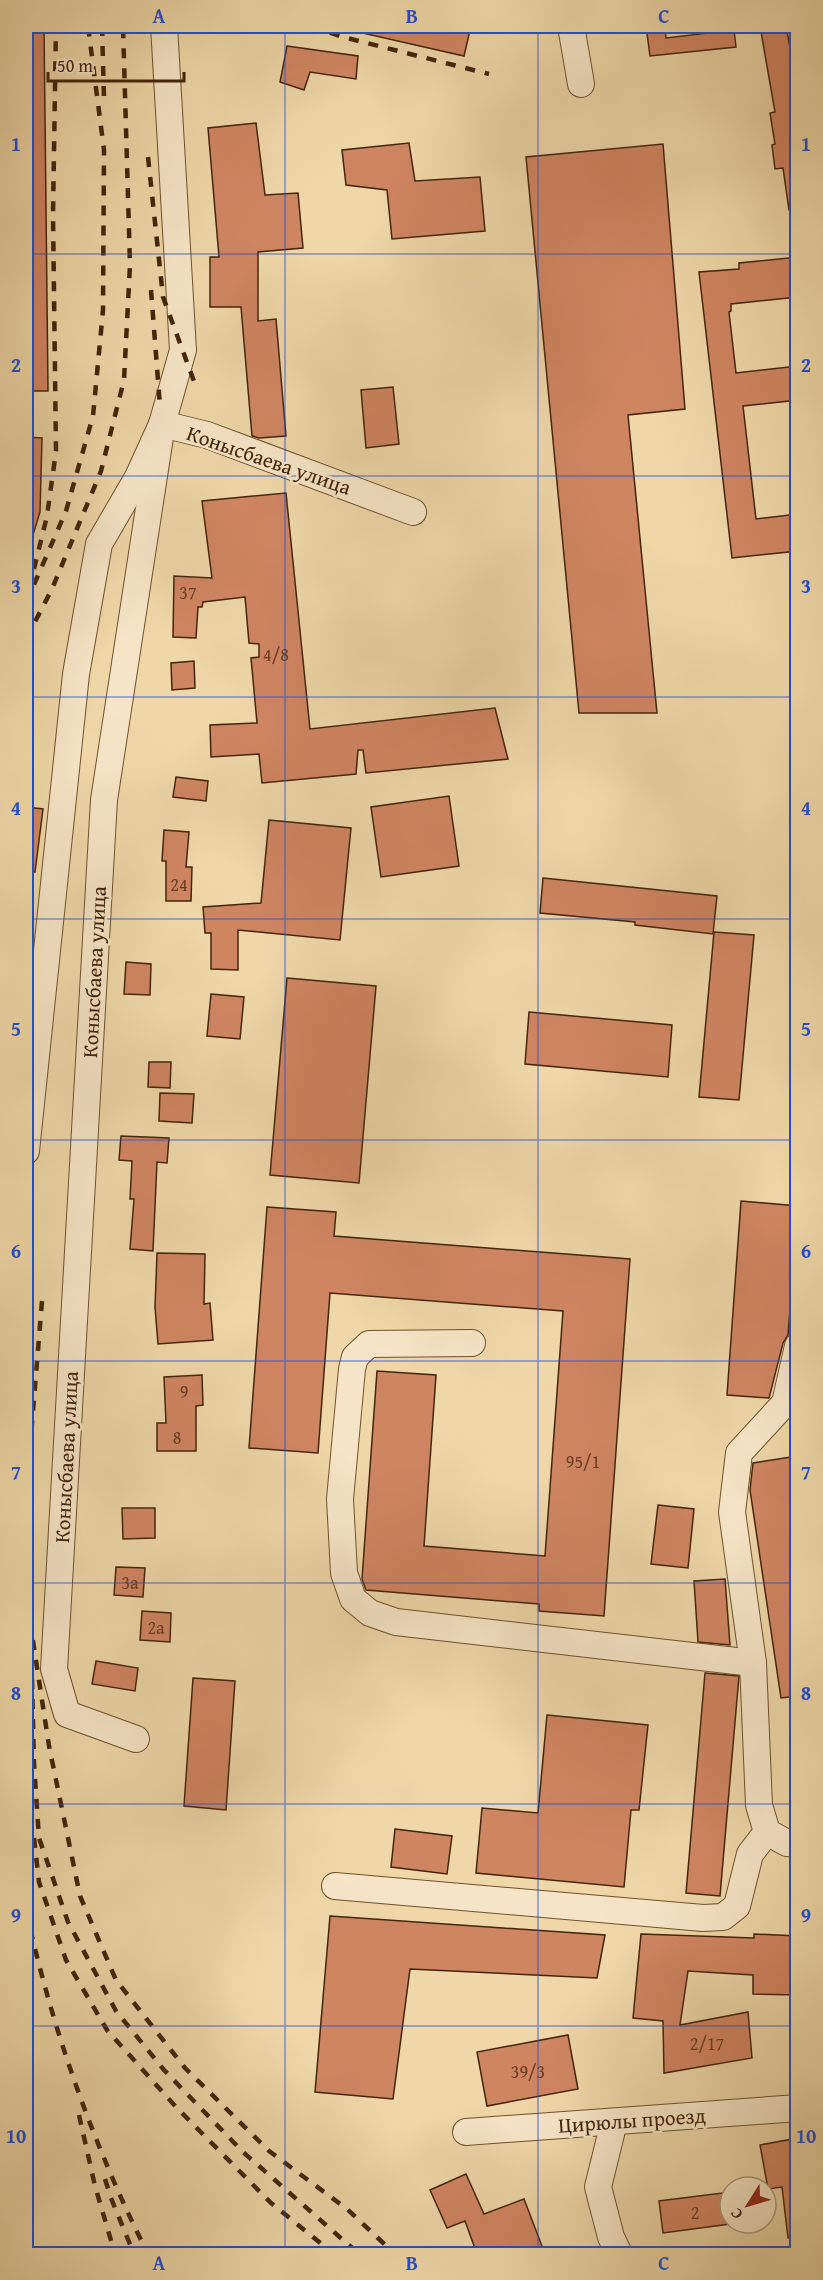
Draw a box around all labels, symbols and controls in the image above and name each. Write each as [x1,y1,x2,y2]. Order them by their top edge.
text: A [153,1,166,30]
text: B [406,1,418,30]
text: C [658,1,670,30]
scale bar [48,45,184,83]
text: 50 m [57,52,93,79]
text: 1 [11,129,21,158]
text: 1 [801,129,811,158]
text: 2 [11,350,21,379]
text: 2 [801,350,811,379]
street label: Конысбаева улица [183,417,355,503]
text: 3 [11,571,21,600]
text: 3 [801,571,811,600]
house number: 37 [179,579,197,606]
house number: 4/8 [263,641,289,668]
text: 4 [11,793,21,822]
text: 4 [801,793,811,822]
house number: 24 [170,871,188,898]
street label: Конысбаева улица [74,885,114,1059]
text: 5 [11,1014,21,1043]
text: 5 [801,1014,811,1043]
text: 6 [11,1236,21,1265]
text: 6 [801,1236,811,1265]
street label: Конысбаева улица [46,1370,86,1544]
house number: 9 [180,1378,188,1405]
house number: 8 [173,1424,181,1451]
house number: 95/1 [566,1448,600,1475]
text: 7 [11,1457,21,1486]
text: 7 [801,1457,811,1486]
house number: 3а [121,1569,139,1596]
house number: 2а [147,1614,165,1641]
text: 8 [11,1678,21,1707]
text: 8 [801,1678,811,1707]
text: 9 [11,1900,21,1929]
text: 9 [801,1900,811,1929]
house number: 2/17 [690,2030,724,2057]
house number: 39/3 [511,2058,545,2085]
street label: Цирюлы проезд [557,2099,707,2141]
text: 10 [6,2121,26,2150]
text: 10 [796,2121,816,2150]
north arrow [718,2175,778,2235]
house number: 2 [691,2199,699,2226]
text: С [724,2203,748,2225]
text: A [153,2248,166,2277]
text: B [406,2248,418,2277]
text: C [658,2248,670,2277]

